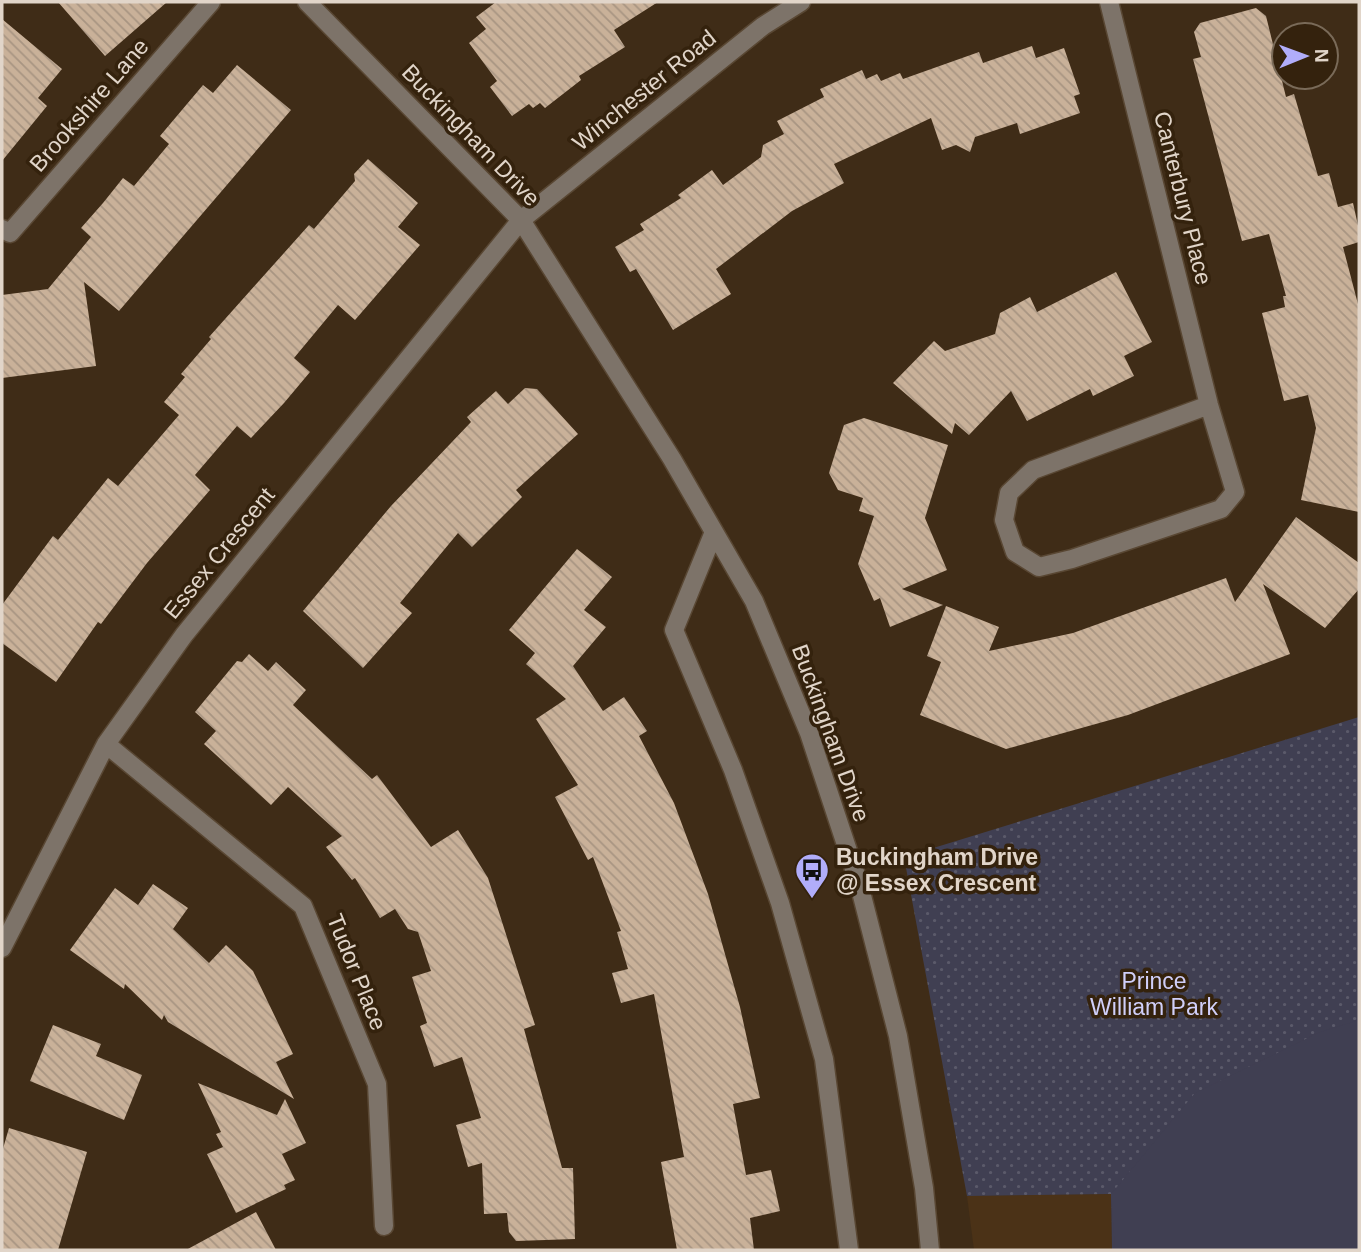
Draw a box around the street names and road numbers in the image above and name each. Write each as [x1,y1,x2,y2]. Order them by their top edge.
street label: Winchester Road [567,24,721,156]
street label: Brookshire Lane [24,33,154,177]
street label: Buckingham Drive [397,59,545,211]
street label: Canterbury Place [1149,109,1217,287]
street label: Essex Crescent [158,482,280,624]
street label: Buckingham Drive [787,641,875,825]
street label: Tudor Place [322,910,392,1034]

